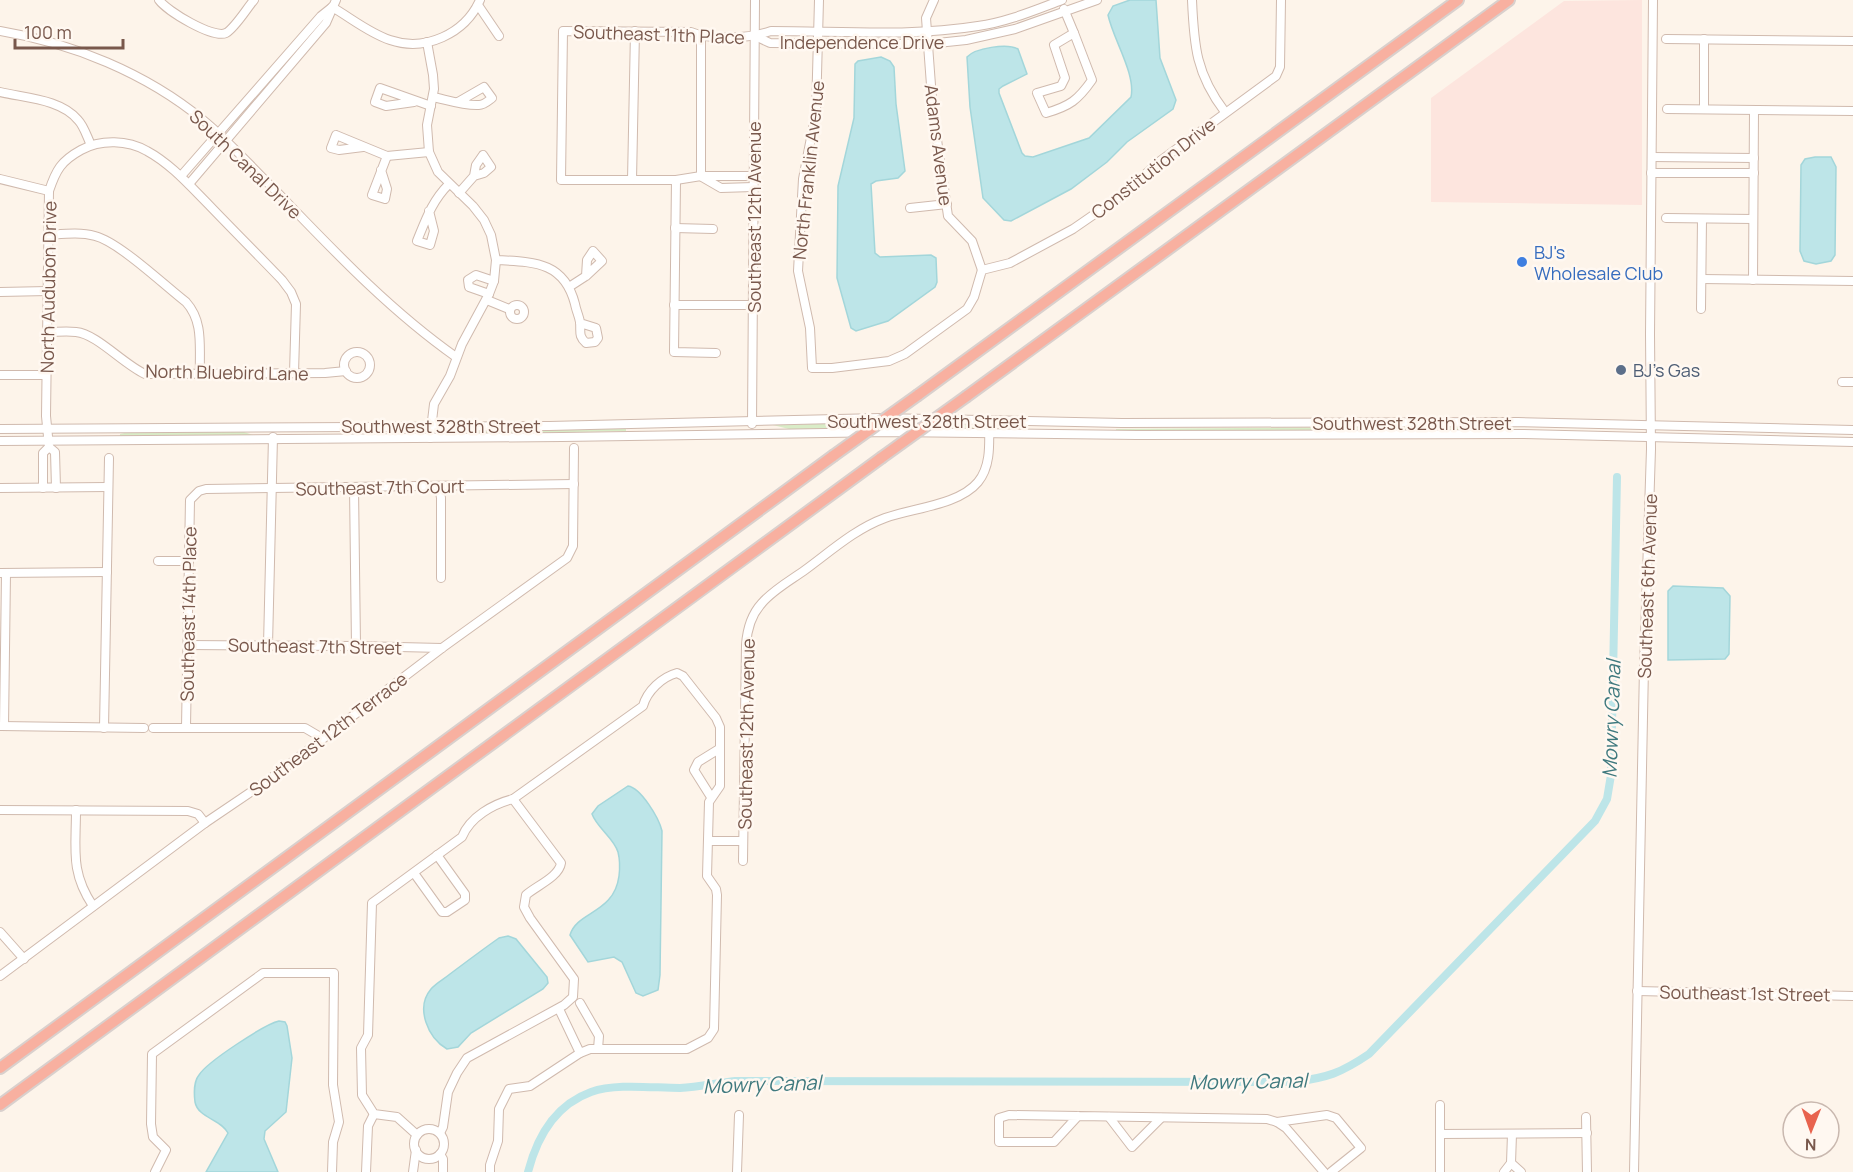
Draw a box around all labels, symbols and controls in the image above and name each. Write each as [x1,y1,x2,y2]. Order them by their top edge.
scale bar [15,12,123,50]
street label: Southeast 11th Place [573,19,745,49]
text: 100 m [24,20,72,44]
street label: Independence Drive [780,30,944,54]
street label: North Franklin Avenue [787,79,829,261]
street label: Adams Avenue [920,83,958,207]
street label: South Canal Drive [185,104,307,224]
street label: Constitution Drive [1086,112,1220,224]
street label: Southeast 12th Avenue [742,121,766,313]
street label: North Audubon Drive [35,201,61,373]
place label: BJ's Wholesale Club [1534,240,1663,285]
marker: BJ's Wholesale Club [1515,255,1529,269]
place label: BJ's Gas [1633,358,1700,382]
street label: North Bluebird Lane [145,359,309,385]
marker: BJ's Gas [1614,363,1628,377]
street label: Southwest 328th Street [827,409,1027,433]
street label: Southwest 328th Street [1312,411,1512,435]
street label: Southwest 328th Street [341,414,541,438]
street label: Southeast 7th Court [295,474,465,500]
street label: Southeast 6th Avenue [1632,493,1662,679]
street label: Southeast 14th Place [174,526,202,702]
street label: Southeast 7th Street [228,632,402,660]
street label: Southeast 12th Avenue [732,638,760,830]
water label: Mowry Canal [1595,657,1627,779]
street label: Southeast 12th Terrace [244,667,412,801]
street label: Southeast 1st Street [1659,980,1831,1006]
water label: Mowry Canal [1189,1066,1310,1096]
water label: Mowry Canal [702,1068,824,1100]
north arrow [1781,1100,1841,1160]
text: N [1805,1134,1817,1156]

